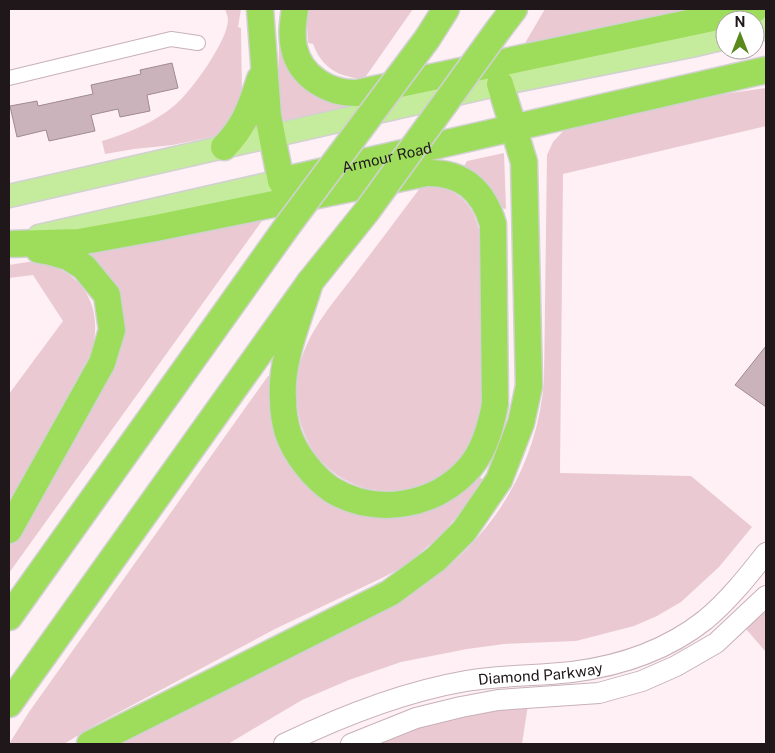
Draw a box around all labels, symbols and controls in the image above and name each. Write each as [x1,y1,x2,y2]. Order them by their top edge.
north arrow [715,10,765,60]
text: N [735,14,745,30]
street label: Armour Road [340,138,433,175]
street label: Diamond Parkway [477,658,604,688]

